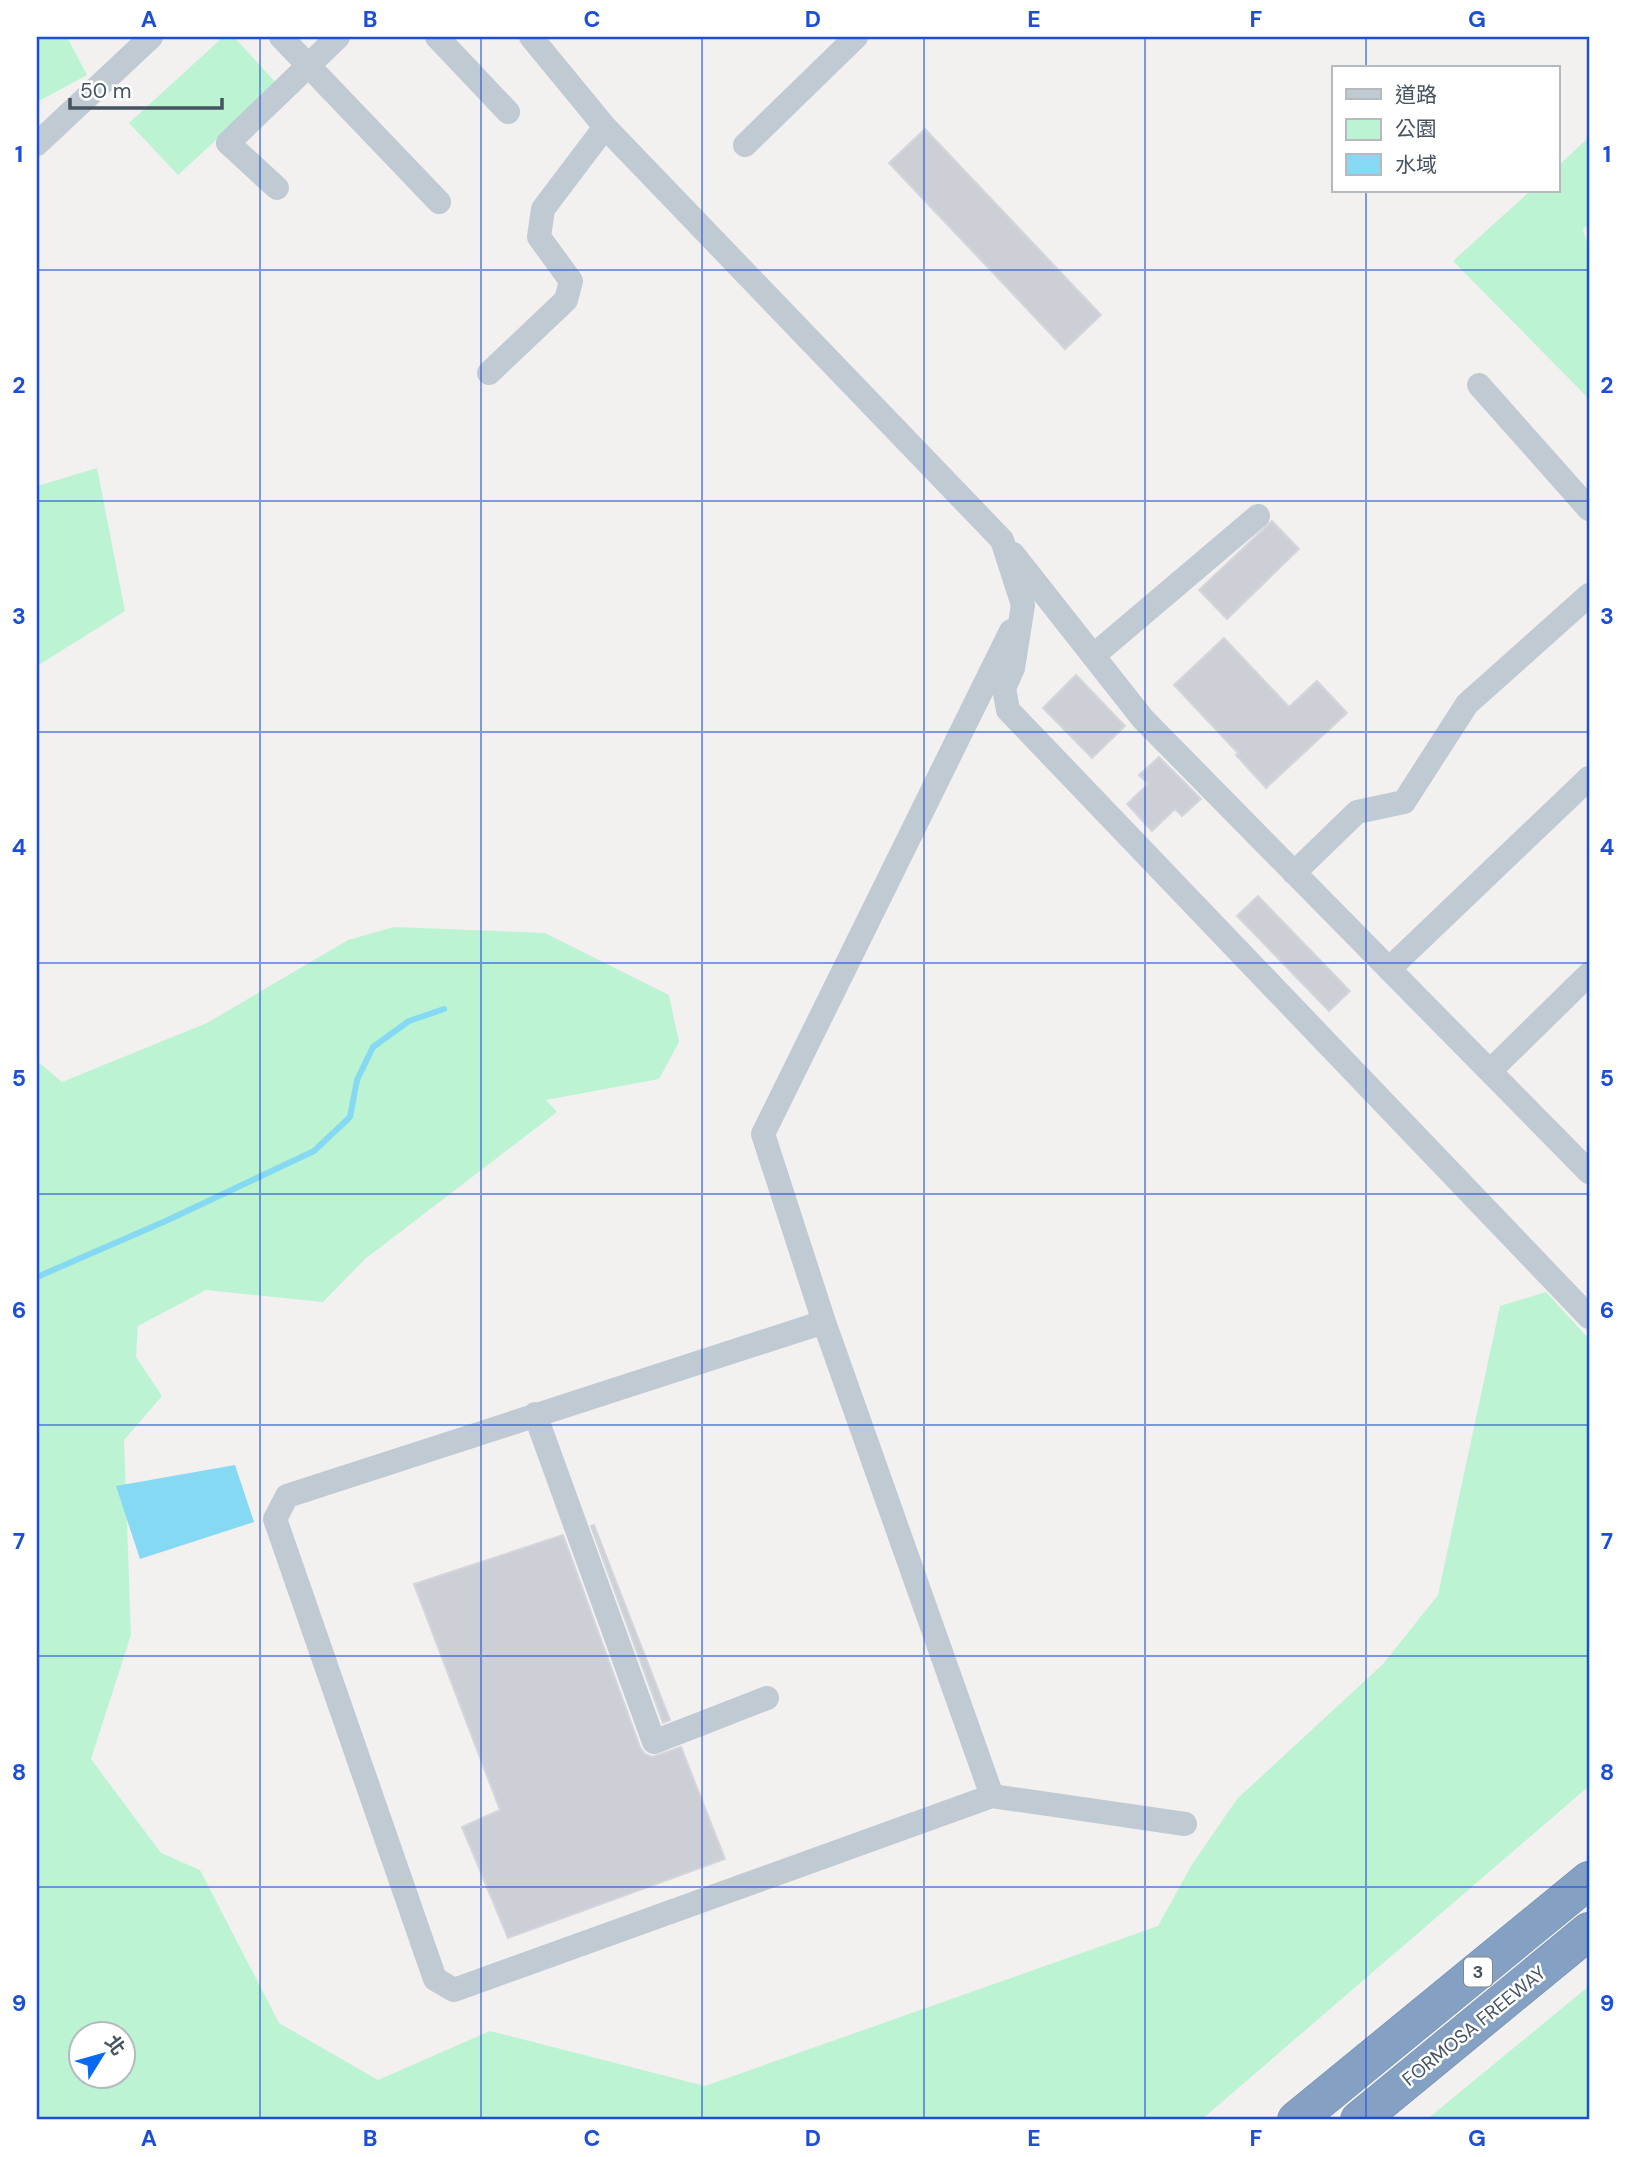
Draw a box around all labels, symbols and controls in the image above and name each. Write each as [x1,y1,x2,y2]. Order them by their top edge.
text: A [141,4,157,34]
text: B [363,4,377,34]
text: C [584,4,600,34]
text: D [805,4,821,34]
text: E [1027,4,1041,34]
text: F [1250,4,1263,34]
text: G [1468,4,1486,34]
scale bar [70,66,222,110]
legend [1332,66,1560,192]
text: 50 m [80,77,131,105]
text: 道路 [1395,81,1437,109]
text: 公園 [1395,115,1437,143]
text: 1 [15,139,23,169]
text: 1 [1603,139,1611,169]
text: 水域 [1395,151,1437,179]
text: 2 [12,370,26,400]
text: 2 [1600,370,1614,400]
text: 3 [12,601,26,631]
text: 3 [1600,601,1614,631]
text: 4 [12,832,27,862]
text: 4 [1600,832,1615,862]
text: 5 [12,1063,26,1093]
text: 5 [1600,1063,1614,1093]
text: 6 [12,1295,26,1325]
text: 6 [1600,1295,1614,1325]
text: 7 [13,1526,25,1556]
text: 7 [1601,1526,1613,1556]
text: 8 [12,1757,26,1787]
text: 8 [1600,1757,1614,1787]
road number: 3 [1464,1958,1492,1986]
street label: FORMOSA FREEWAY [1397,1960,1551,2092]
text: 9 [12,1988,26,2018]
text: 9 [1600,1988,1614,2018]
north arrow [66,2021,136,2090]
text: 北 [99,2030,131,2060]
text: A [141,2123,157,2153]
text: B [363,2123,377,2153]
text: C [584,2123,600,2153]
text: D [805,2123,821,2153]
text: E [1027,2123,1041,2153]
text: F [1250,2123,1263,2153]
text: G [1468,2123,1486,2153]

